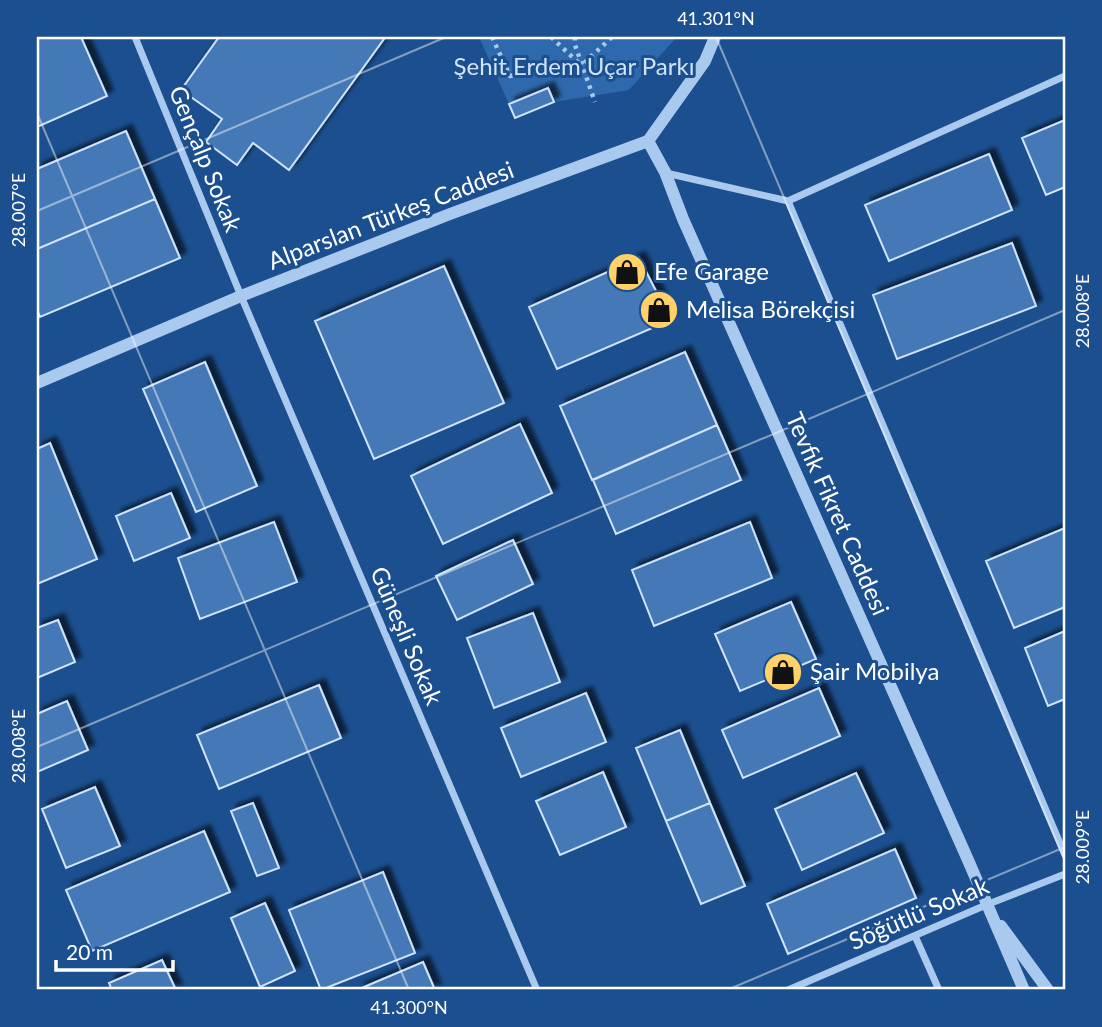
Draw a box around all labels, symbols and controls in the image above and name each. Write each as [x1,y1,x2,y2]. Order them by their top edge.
text: 41.301°N [677,7,755,29]
park label: Şehit Erdem Uçar Parkı [454,51,694,80]
street label: Gençalp Sokak [164,81,249,236]
street label: Alparslan Türkeş Caddesi [263,154,517,275]
text: 28.007°E [7,173,29,247]
shop icon: Efe Garage [606,251,648,293]
place label: Efe Garage [654,256,769,285]
text: 28.008°E [1071,274,1093,348]
shop icon: Melisa Börekçisi [638,289,680,331]
place label: Melisa Börekçisi [686,294,855,323]
street label: Tevfik Fikret Caddesi [781,408,896,619]
street label: Güneşli Sokak [365,562,450,710]
shop icon: Şair Mobilya [762,651,804,693]
place label: Şair Mobilya [810,656,939,685]
text: 28.008°E [7,709,29,783]
text: 28.009°E [1071,810,1093,884]
street label: Söğütlü Sokak [844,870,993,955]
scale bar [56,929,173,973]
text: 20 m [66,939,113,964]
text: 41.300°N [370,996,448,1018]

